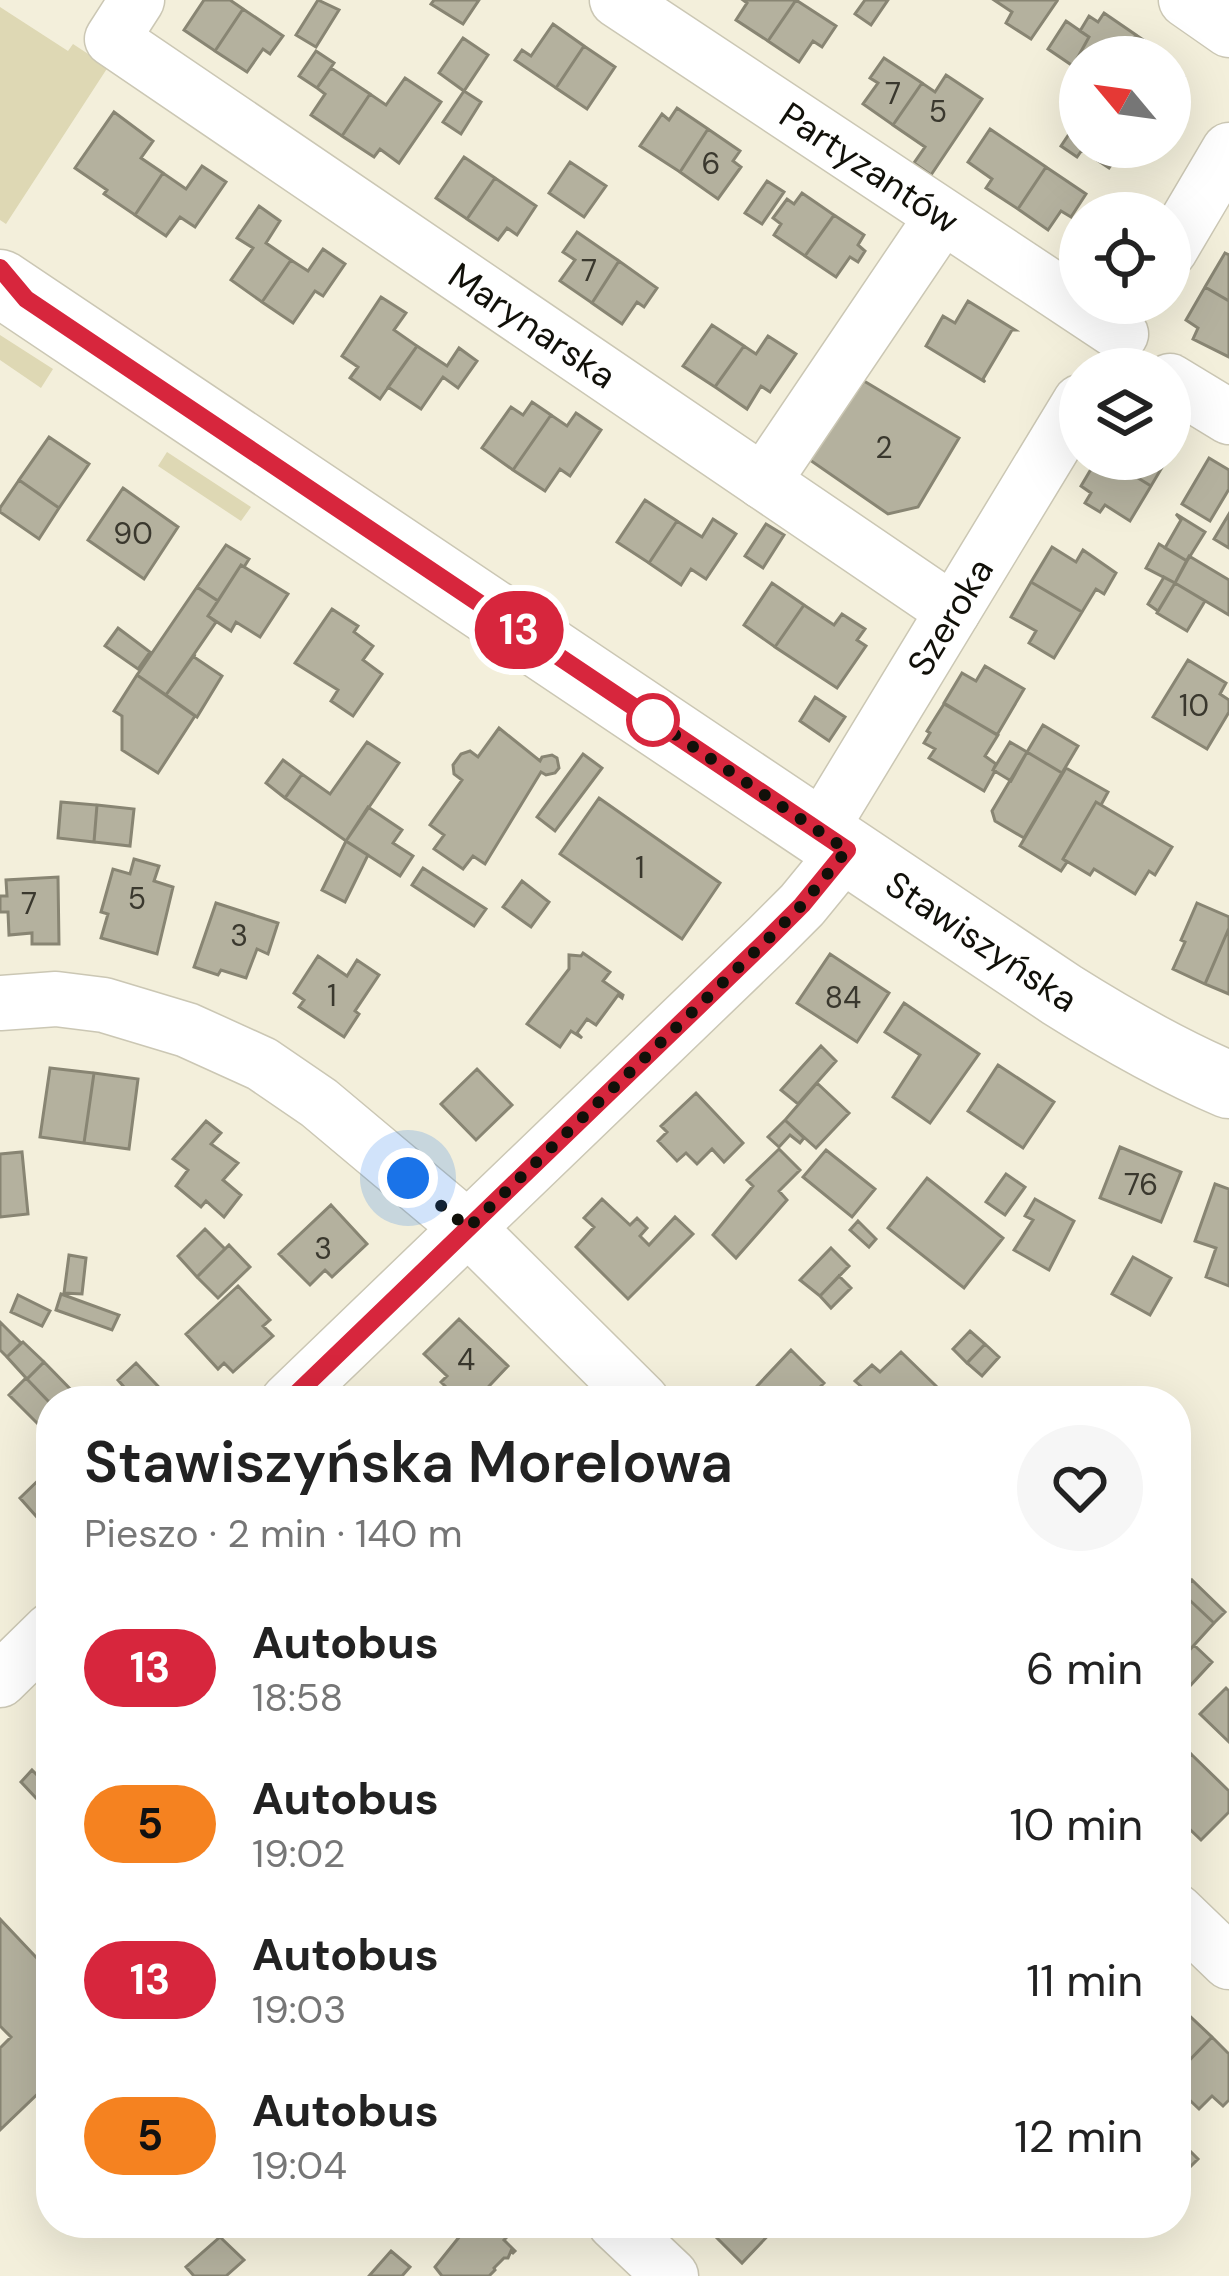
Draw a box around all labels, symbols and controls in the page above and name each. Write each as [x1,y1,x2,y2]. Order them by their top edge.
north arrow [1059,36,1191,168]
map controls [1059,36,1191,480]
house number: 7 [885,74,901,113]
street label: Partyzantów [771,91,968,244]
house number: 5 [929,92,947,131]
house number: 6 [702,144,720,183]
button: locate [1059,192,1191,324]
house number: 7 [581,251,597,290]
street label: Marynarska [440,252,625,399]
button: layers [1059,348,1191,480]
house number: 2 [875,428,893,467]
house number: 90 [113,514,153,553]
street label: Szeroka [897,549,1004,684]
line badge: 13 [465,591,573,669]
text: 13 [499,602,539,657]
house number: 10 [1179,686,1209,725]
unlabelled marker [628,695,678,745]
house number: 1 [635,848,645,887]
street label: Stawiszyńska [876,860,1086,1023]
house number: 5 [128,879,146,918]
house number: 7 [21,884,37,923]
house number: 3 [230,916,248,955]
house number: 1 [327,976,337,1015]
house number: 84 [825,978,861,1017]
your location [378,1148,438,1208]
house number: 76 [1124,1165,1158,1204]
house number: 3 [314,1229,332,1268]
house number: 4 [457,1340,475,1379]
text: Stawiszyńska Morelowa [84,1425,733,1500]
button: heart [1017,1425,1143,1551]
text: Pieszo · 2 min · 140 m [84,1508,463,1559]
text: Autobus [252,1613,439,1672]
text: 6 min [1026,1639,1143,1698]
text: 13 [130,1640,170,1695]
text: 18:58 [252,1672,343,1723]
text: Autobus [252,1769,439,1828]
text: 10 min [1009,1795,1143,1854]
text: 5 [137,1796,163,1851]
text: 19:02 [252,1828,345,1879]
text: Autobus [252,1925,439,1984]
text: 11 min [1026,1951,1143,2010]
text: 13 [130,1952,170,2007]
text: 19:03 [252,1984,346,2035]
text: Autobus [252,2081,439,2140]
text: 12 min [1014,2107,1143,2166]
text: 5 [137,2108,163,2163]
text: 19:04 [252,2140,347,2191]

